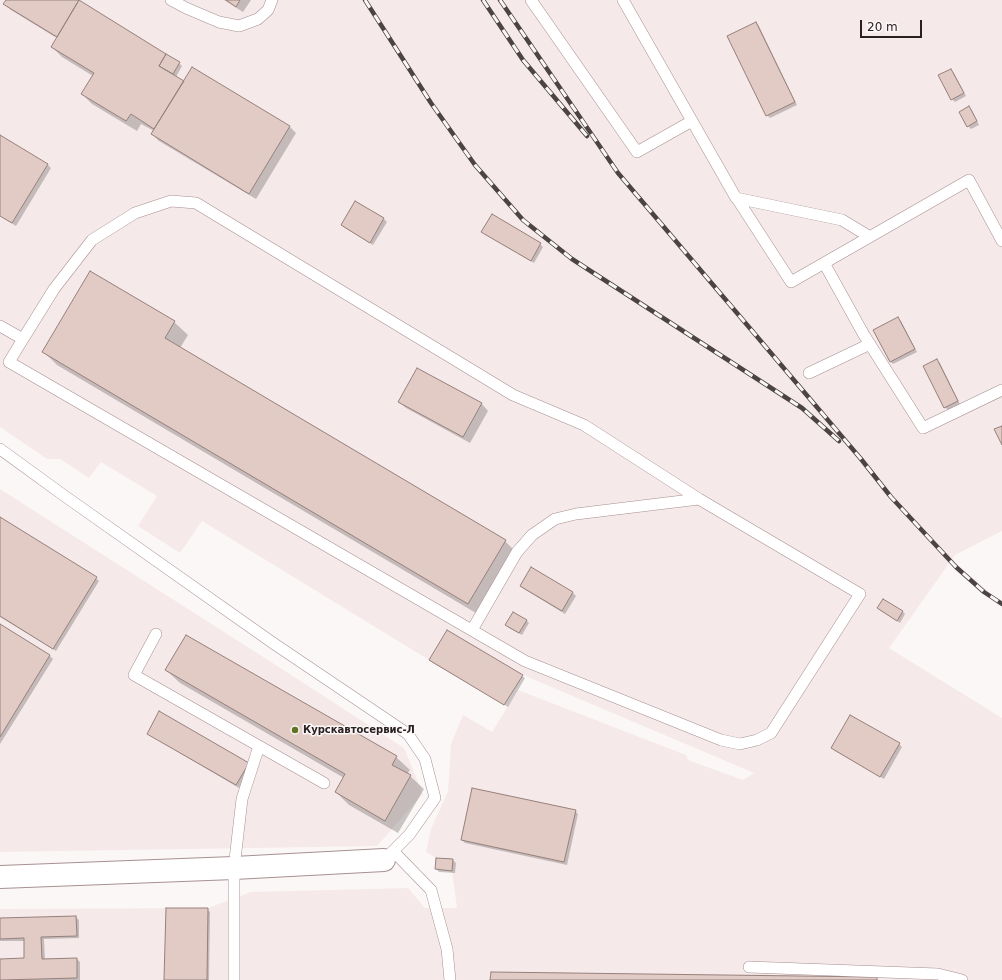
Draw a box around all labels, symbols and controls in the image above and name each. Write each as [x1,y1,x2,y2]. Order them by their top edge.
scale bar [862,12,924,38]
text: 20 m [867,20,898,34]
place label: Курскавтосервис-Л [303,724,415,736]
marker: Курскавтосервис-Л [290,725,300,735]

